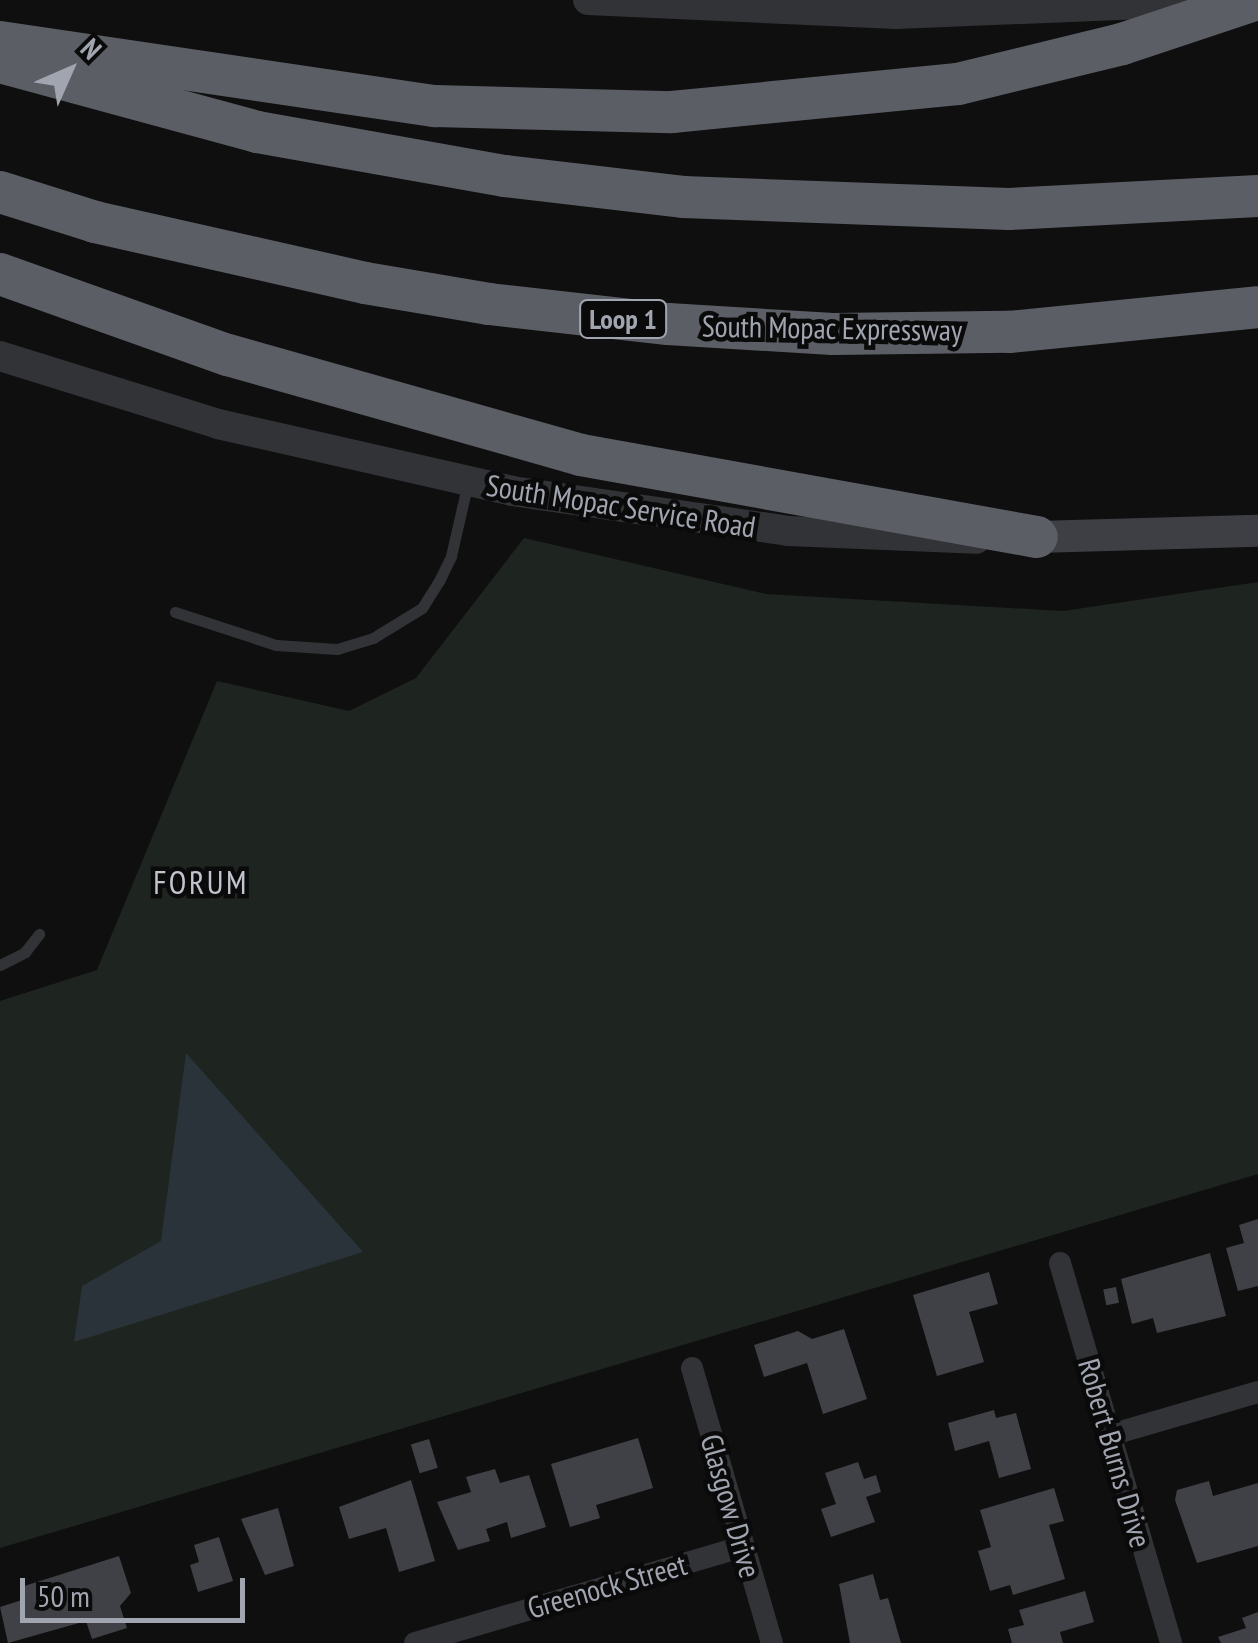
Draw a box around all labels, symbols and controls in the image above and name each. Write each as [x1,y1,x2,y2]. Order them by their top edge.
north arrow [20,20,120,120]
text: N [73,30,110,67]
road number: Loop 1 [578,296,668,342]
street label: South Mopac Expressway [701,308,963,348]
street label: South Mopac Service Road [484,467,758,545]
district label: FORUM [153,863,249,901]
street label: Robert Burns Drive [1071,1354,1159,1552]
street label: Glasgow Drive [693,1430,769,1582]
street label: Greenock Street [523,1546,691,1626]
scale bar [25,1558,250,1620]
text: 50 m [37,1576,90,1615]

